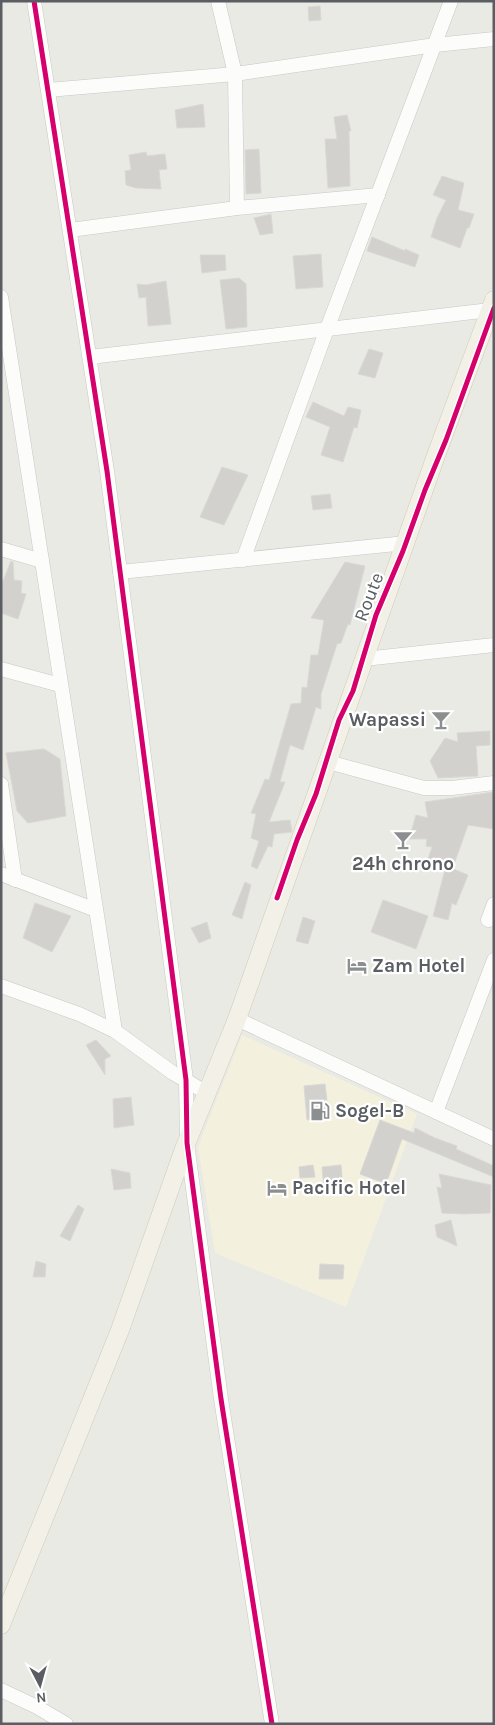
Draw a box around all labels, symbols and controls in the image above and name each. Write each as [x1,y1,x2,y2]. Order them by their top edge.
street label: Route [350,570,388,624]
place label: Wapassi [349,709,426,731]
bar icon: Wapassi [430,709,452,731]
bar icon: 24h chrono [392,829,414,851]
place label: 24h chrono [352,853,454,875]
hotel icon: Zam Hotel [346,955,368,977]
place label: Zam Hotel [372,955,465,977]
fuel station icon: Sogel-B [309,1100,331,1122]
place label: Sogel-B [335,1100,404,1122]
hotel icon: Pacific Hotel [266,1177,288,1199]
place label: Pacific Hotel [292,1177,406,1199]
north arrow [15,1660,65,1710]
text: N [35,1688,47,1706]

